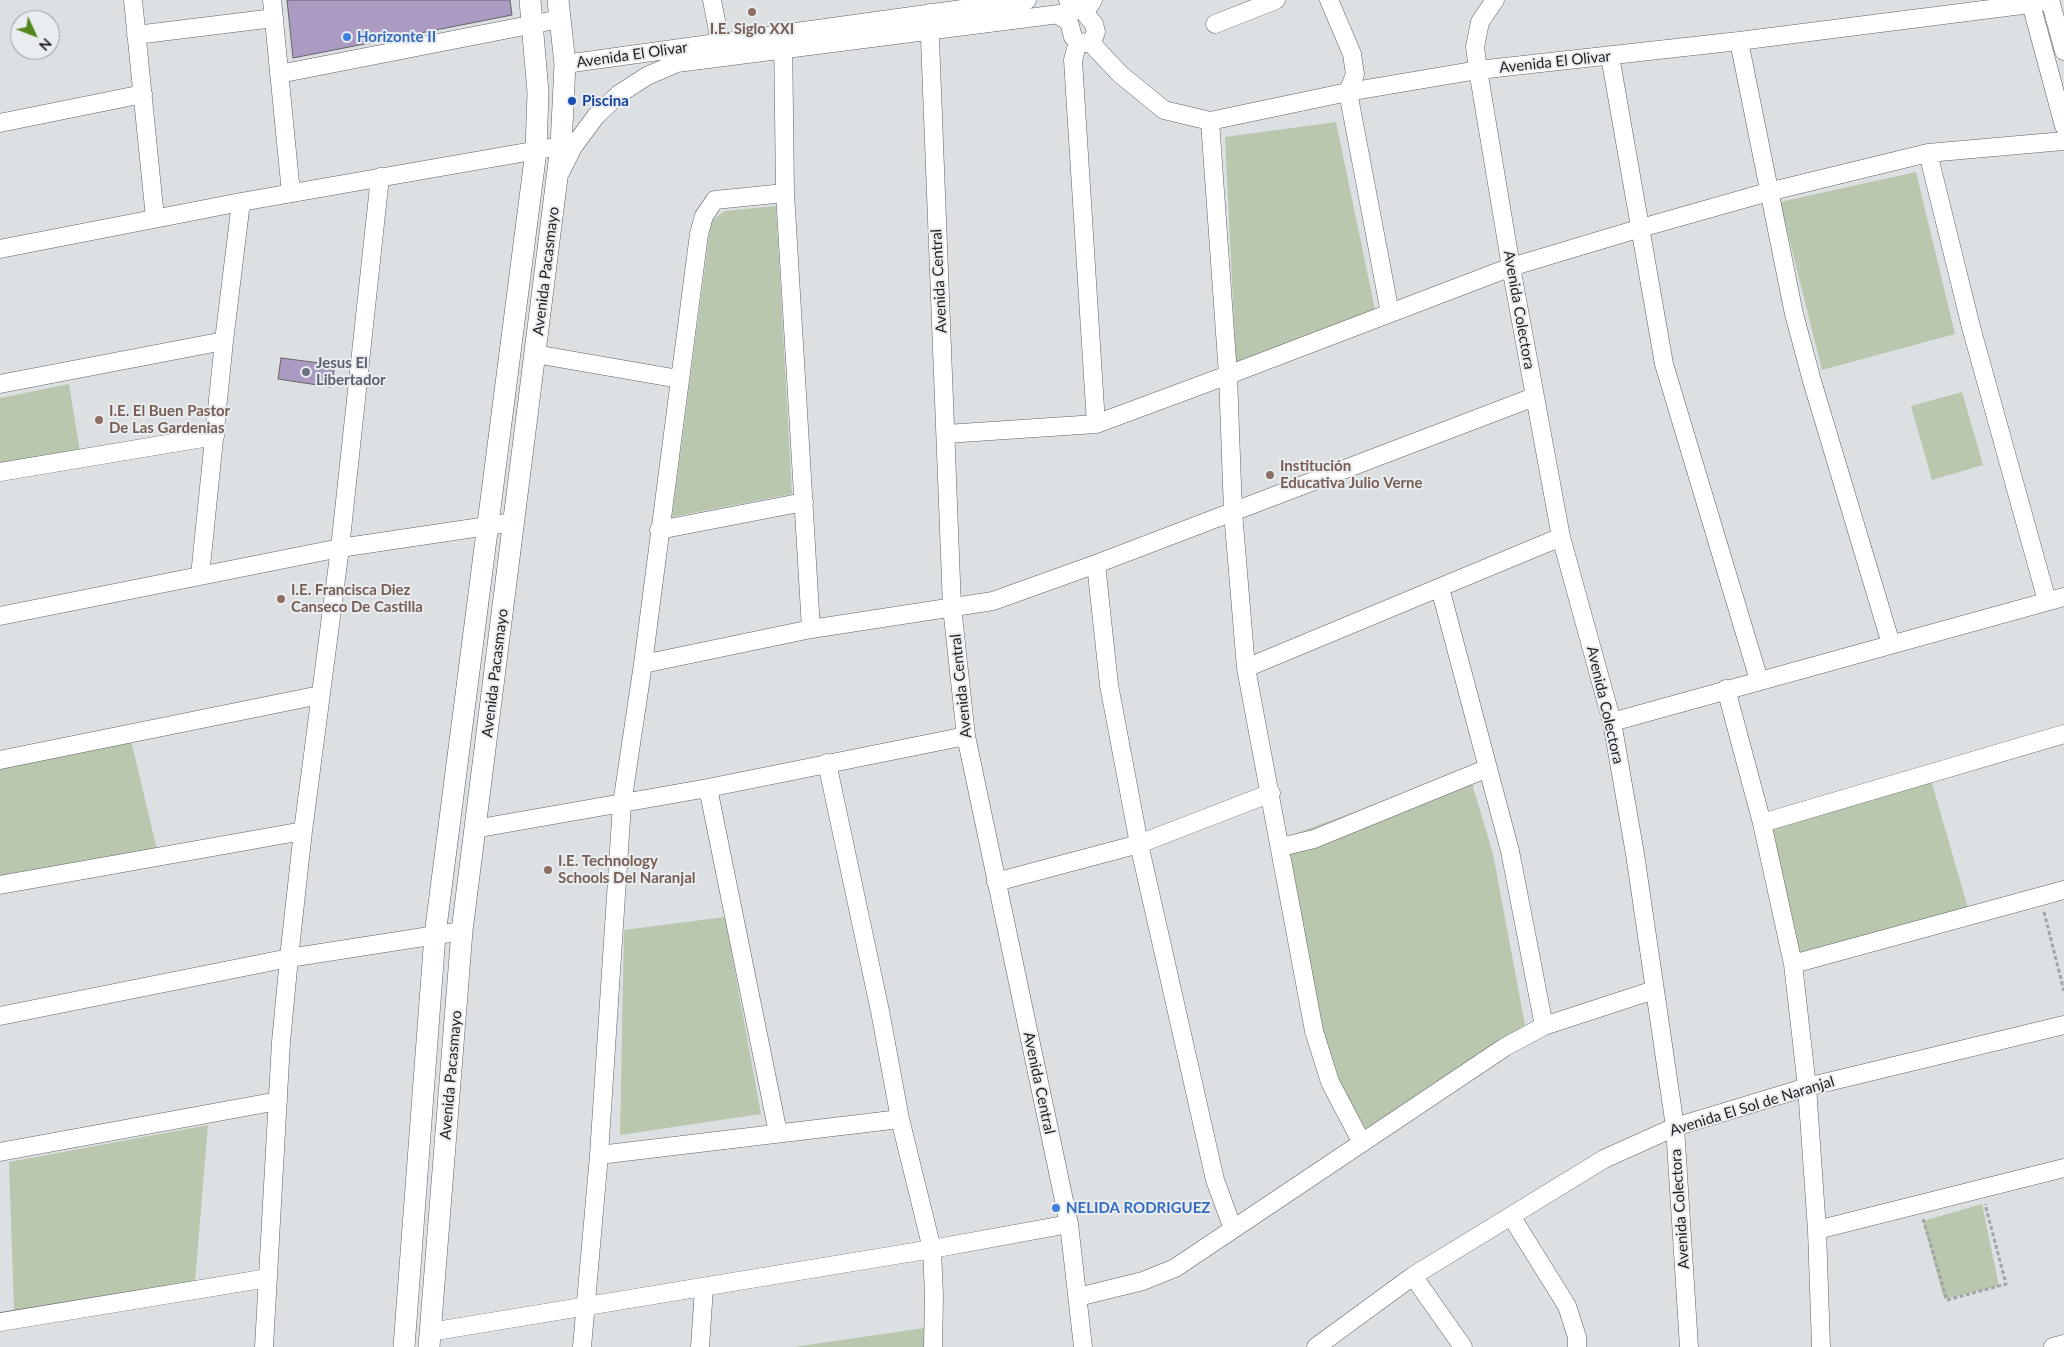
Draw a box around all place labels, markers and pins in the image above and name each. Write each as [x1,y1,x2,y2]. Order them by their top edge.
marker: I.E. Siglo XXI [746,6,758,18]
place label: I.E. Siglo XXI [710,20,794,38]
place label: Horizonte II [357,28,436,46]
marker: Horizonte II [341,31,353,43]
place label: Piscina [582,92,629,110]
marker: Piscina [566,95,578,107]
place label: Jesus El Libertador [316,354,386,389]
marker: Jesus El Libertador [300,366,312,378]
place label: I.E. El Buen Pastor De Las Gardenias [109,402,230,437]
marker: I.E. El Buen Pastor De Las Gardenias [93,414,105,426]
place label: Institución Educativa Julio Verne [1280,457,1422,492]
marker: Institución Educativa Julio Verne [1264,469,1276,481]
place label: I.E. Francisca Diez Canseco De Castilla [291,581,423,616]
marker: I.E. Francisca Diez Canseco De Castilla [275,593,287,605]
place label: I.E. Technology Schools Del Naranjal [558,852,695,887]
marker: I.E. Technology Schools Del Naranjal [542,864,554,876]
place label: NELIDA RODRIGUEZ [1066,1199,1210,1217]
marker: NELIDA RODRIGUEZ [1050,1202,1062,1214]

